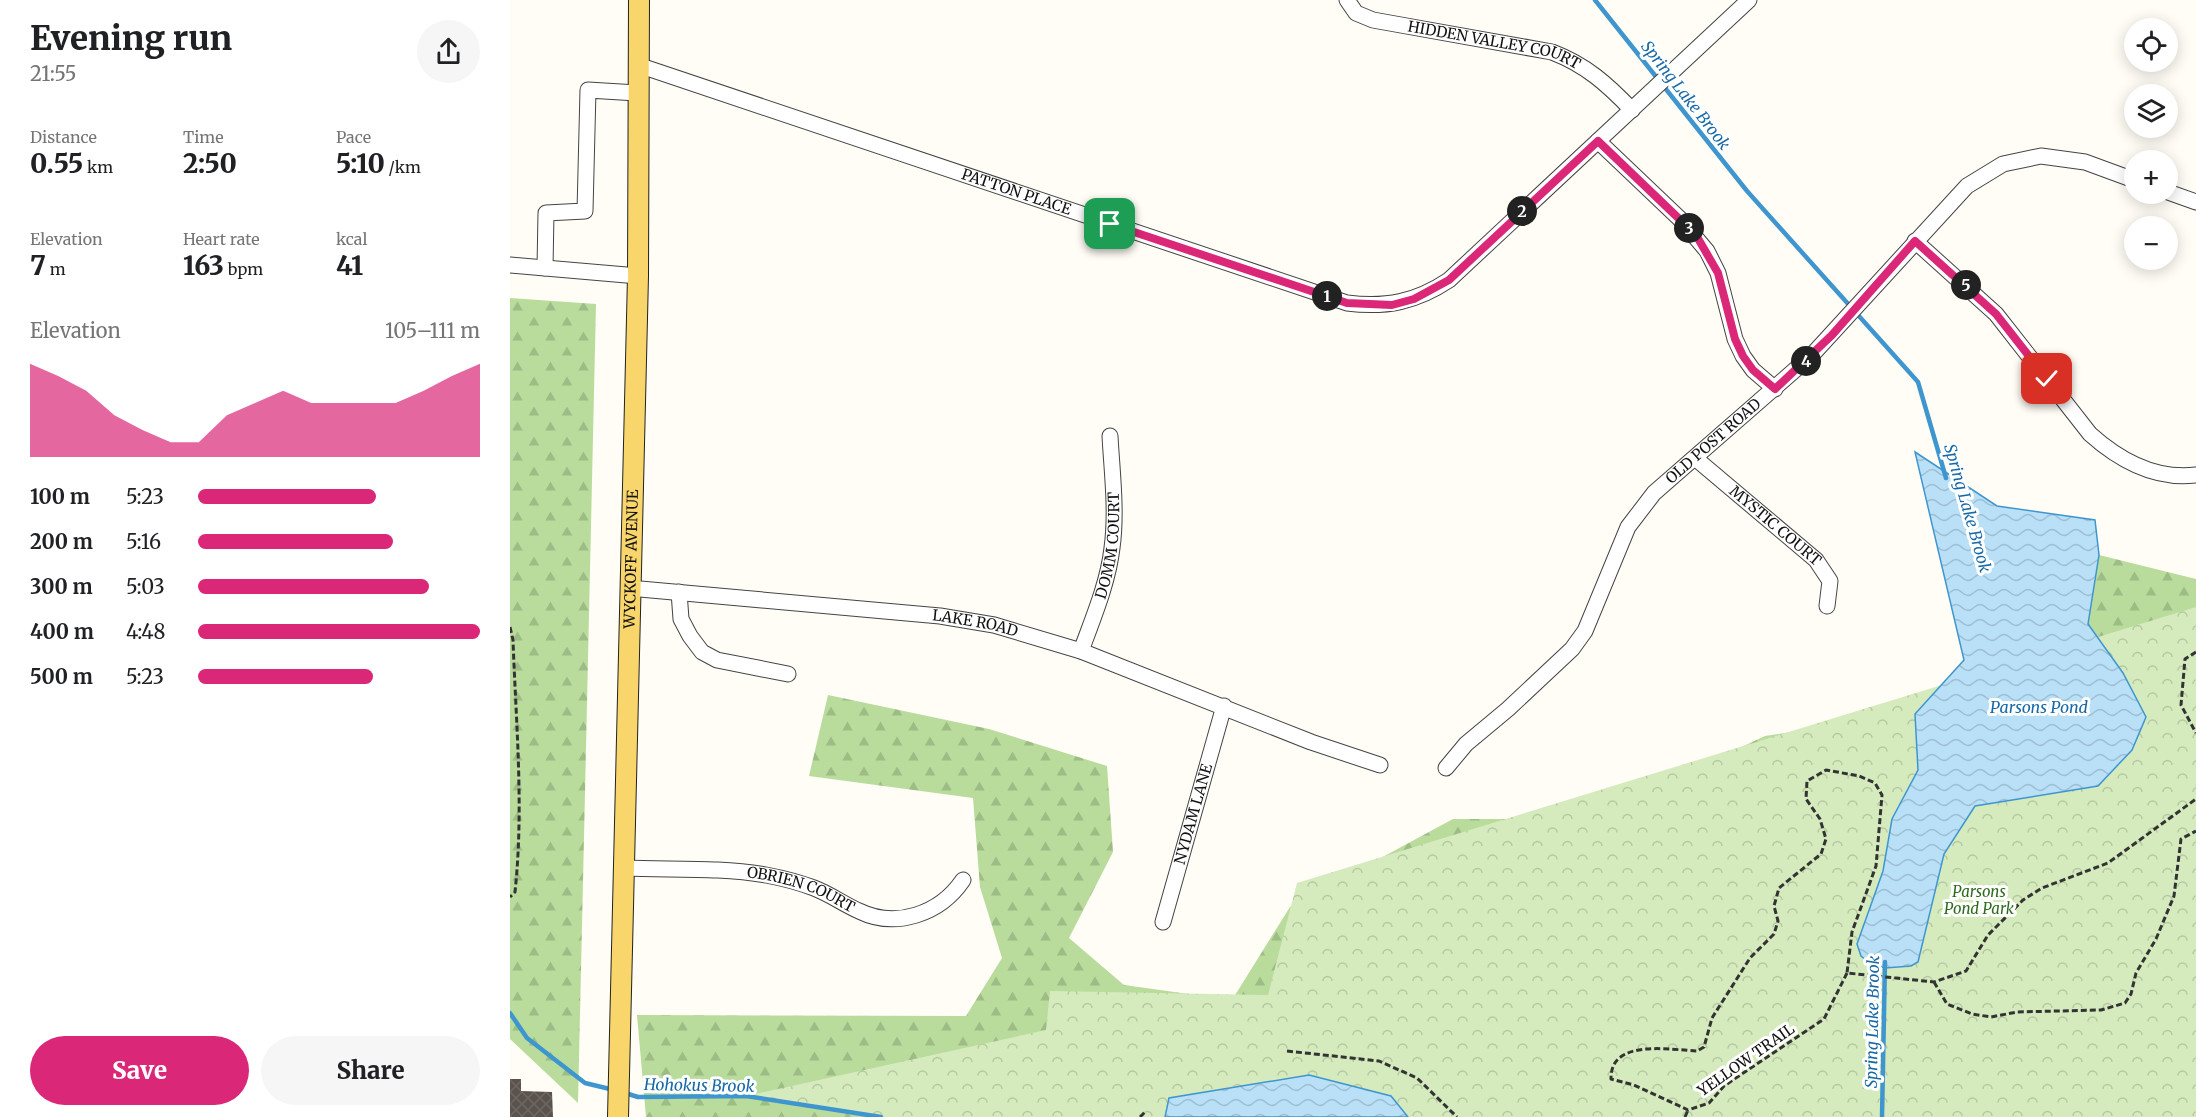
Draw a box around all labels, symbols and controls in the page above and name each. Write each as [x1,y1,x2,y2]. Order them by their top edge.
street label: HIDDEN VALLEY COURT [1406,16,1585,73]
text: Evening run [30,18,232,59]
map controls [2124,18,2178,270]
button: locate [2124,18,2178,72]
button: share [417,20,480,83]
water label: Spring Lake Brook [1637,37,1735,154]
text: 21:55 [30,61,77,86]
button: layers [2124,84,2178,138]
text: Distance [30,127,97,147]
text: Time [183,127,224,147]
text: Pace [336,127,371,147]
text: 0.55 [30,147,83,180]
text: 2:50 [183,147,237,180]
text: 5:10 [336,147,385,180]
button: + [2124,150,2178,204]
text: km [83,157,113,177]
text: /km [385,157,421,177]
street label: PATTON PLACE [959,164,1074,219]
pin: 2 [1507,196,1537,226]
pin [1084,198,1135,249]
text: 2 [1517,201,1527,221]
icon: arrive [1093,207,1126,240]
pin: 3 [1674,213,1704,243]
button: − [2124,216,2178,270]
text: 3 [1684,218,1694,238]
text: Elevation [30,229,103,249]
text: Heart rate [183,229,260,249]
text: kcal [336,229,367,249]
text: 7 [30,249,46,282]
text: 163 [183,249,224,282]
text: 41 [336,249,363,282]
text: m [46,259,66,279]
text: bpm [224,259,263,279]
pin: 5 [1951,270,1981,300]
text: 5 [1961,275,1971,295]
pin: 1 [1312,281,1342,311]
text: 1 [1323,286,1331,306]
text: Elevation [30,318,121,343]
text: 105–111 m [385,318,480,343]
pin: 4 [1791,346,1821,376]
text: 4 [1801,351,1811,371]
pin [2021,353,2072,404]
icon: check [2030,362,2063,395]
street label: OLD POST ROAD [1661,394,1765,488]
water label: Spring Lake Brook [1940,442,1996,575]
street label: MYSTIC COURT [1726,481,1826,570]
text: 100 m [30,484,90,509]
text: 5:23 [126,484,164,509]
street label: WYCKOFF AVENUE [620,489,642,630]
street label: DOMM COURT [1091,491,1123,601]
text: 200 m [30,529,93,554]
text: 5:16 [126,529,161,554]
text: 300 m [30,574,93,599]
text: 5:03 [126,574,165,599]
street label: LAKE ROAD [932,605,1020,641]
text: 400 m [30,619,94,644]
text: 4:48 [126,619,165,644]
text: 500 m [30,664,93,689]
text: 5:23 [126,664,164,689]
water label: Parsons Pond [1990,697,2089,717]
street label: NYDAM LANE [1170,761,1216,867]
street label: OBRIEN COURT [746,862,859,917]
park label: Parsons Pond Park [1944,882,2015,918]
water label: Spring Lake Brook [1861,955,1883,1088]
street label: YELLOW TRAIL [1693,1019,1798,1101]
button: Save [30,1036,249,1105]
button: Share [261,1036,480,1105]
water label: Hohokus Brook [643,1074,755,1096]

